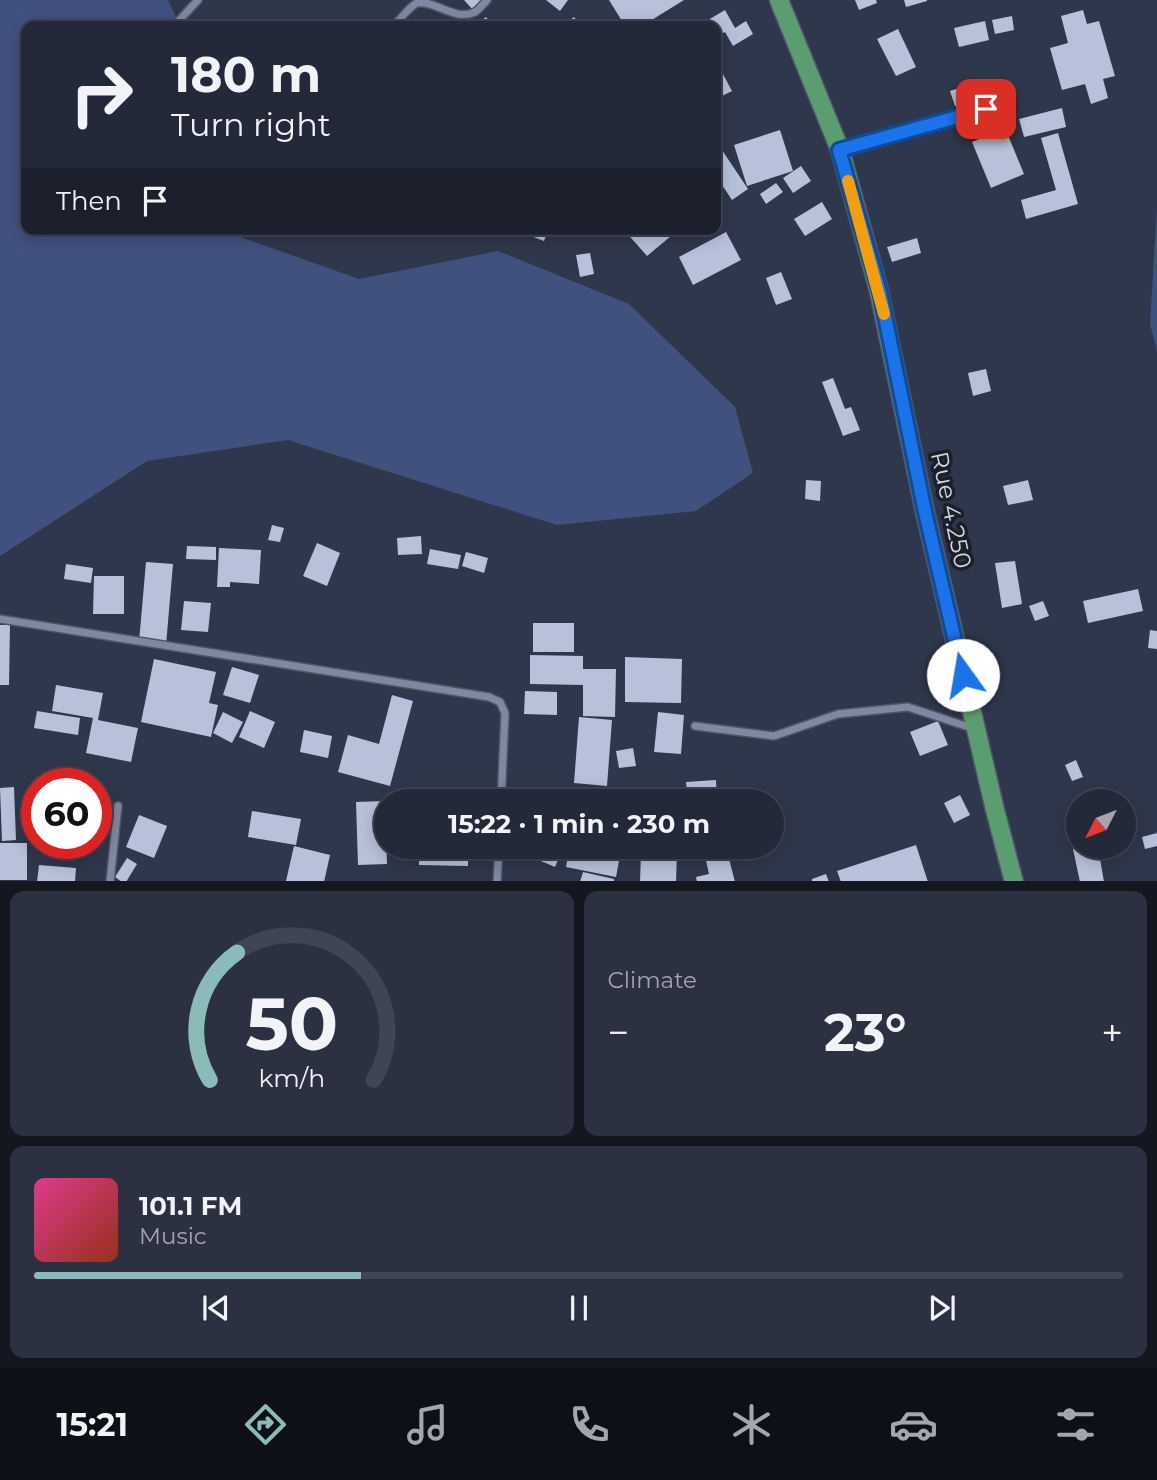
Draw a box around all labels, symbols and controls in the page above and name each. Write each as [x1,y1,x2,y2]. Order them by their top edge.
text: 180 m [171,45,321,104]
icon: right [56,49,147,140]
pin [956,79,1016,139]
icon: arrive [967,90,1005,128]
text: Turn right [171,105,331,144]
icon: arrive [136,182,174,220]
text: Then [56,185,122,217]
street label: Rue 4.250 [925,449,978,571]
position arrow [926,638,1000,712]
speed limit sign: 60 [21,768,112,859]
north arrow [1066,789,1136,859]
map controls [1066,789,1136,859]
text: 15:22 · 1 min · 230 m [448,808,710,840]
text: Climate [608,966,697,994]
text: 50 [245,980,338,1068]
text: 23° [824,1001,906,1064]
text: − [608,1009,629,1056]
text: + [1101,1009,1123,1056]
text: km/h [258,1062,325,1092]
text: 101.1 FM [139,1190,242,1222]
text: Music [139,1222,207,1250]
icon: previous [197,1289,235,1327]
icon: pause [560,1289,598,1327]
icon: next [923,1289,961,1327]
icon: directions [241,1400,290,1449]
icon: music [403,1400,452,1449]
icon: phone [565,1400,614,1449]
icon: climate [727,1400,776,1449]
icon: car [889,1400,938,1449]
icon: filters [1051,1400,1100,1449]
text: 15:21 [57,1405,128,1444]

